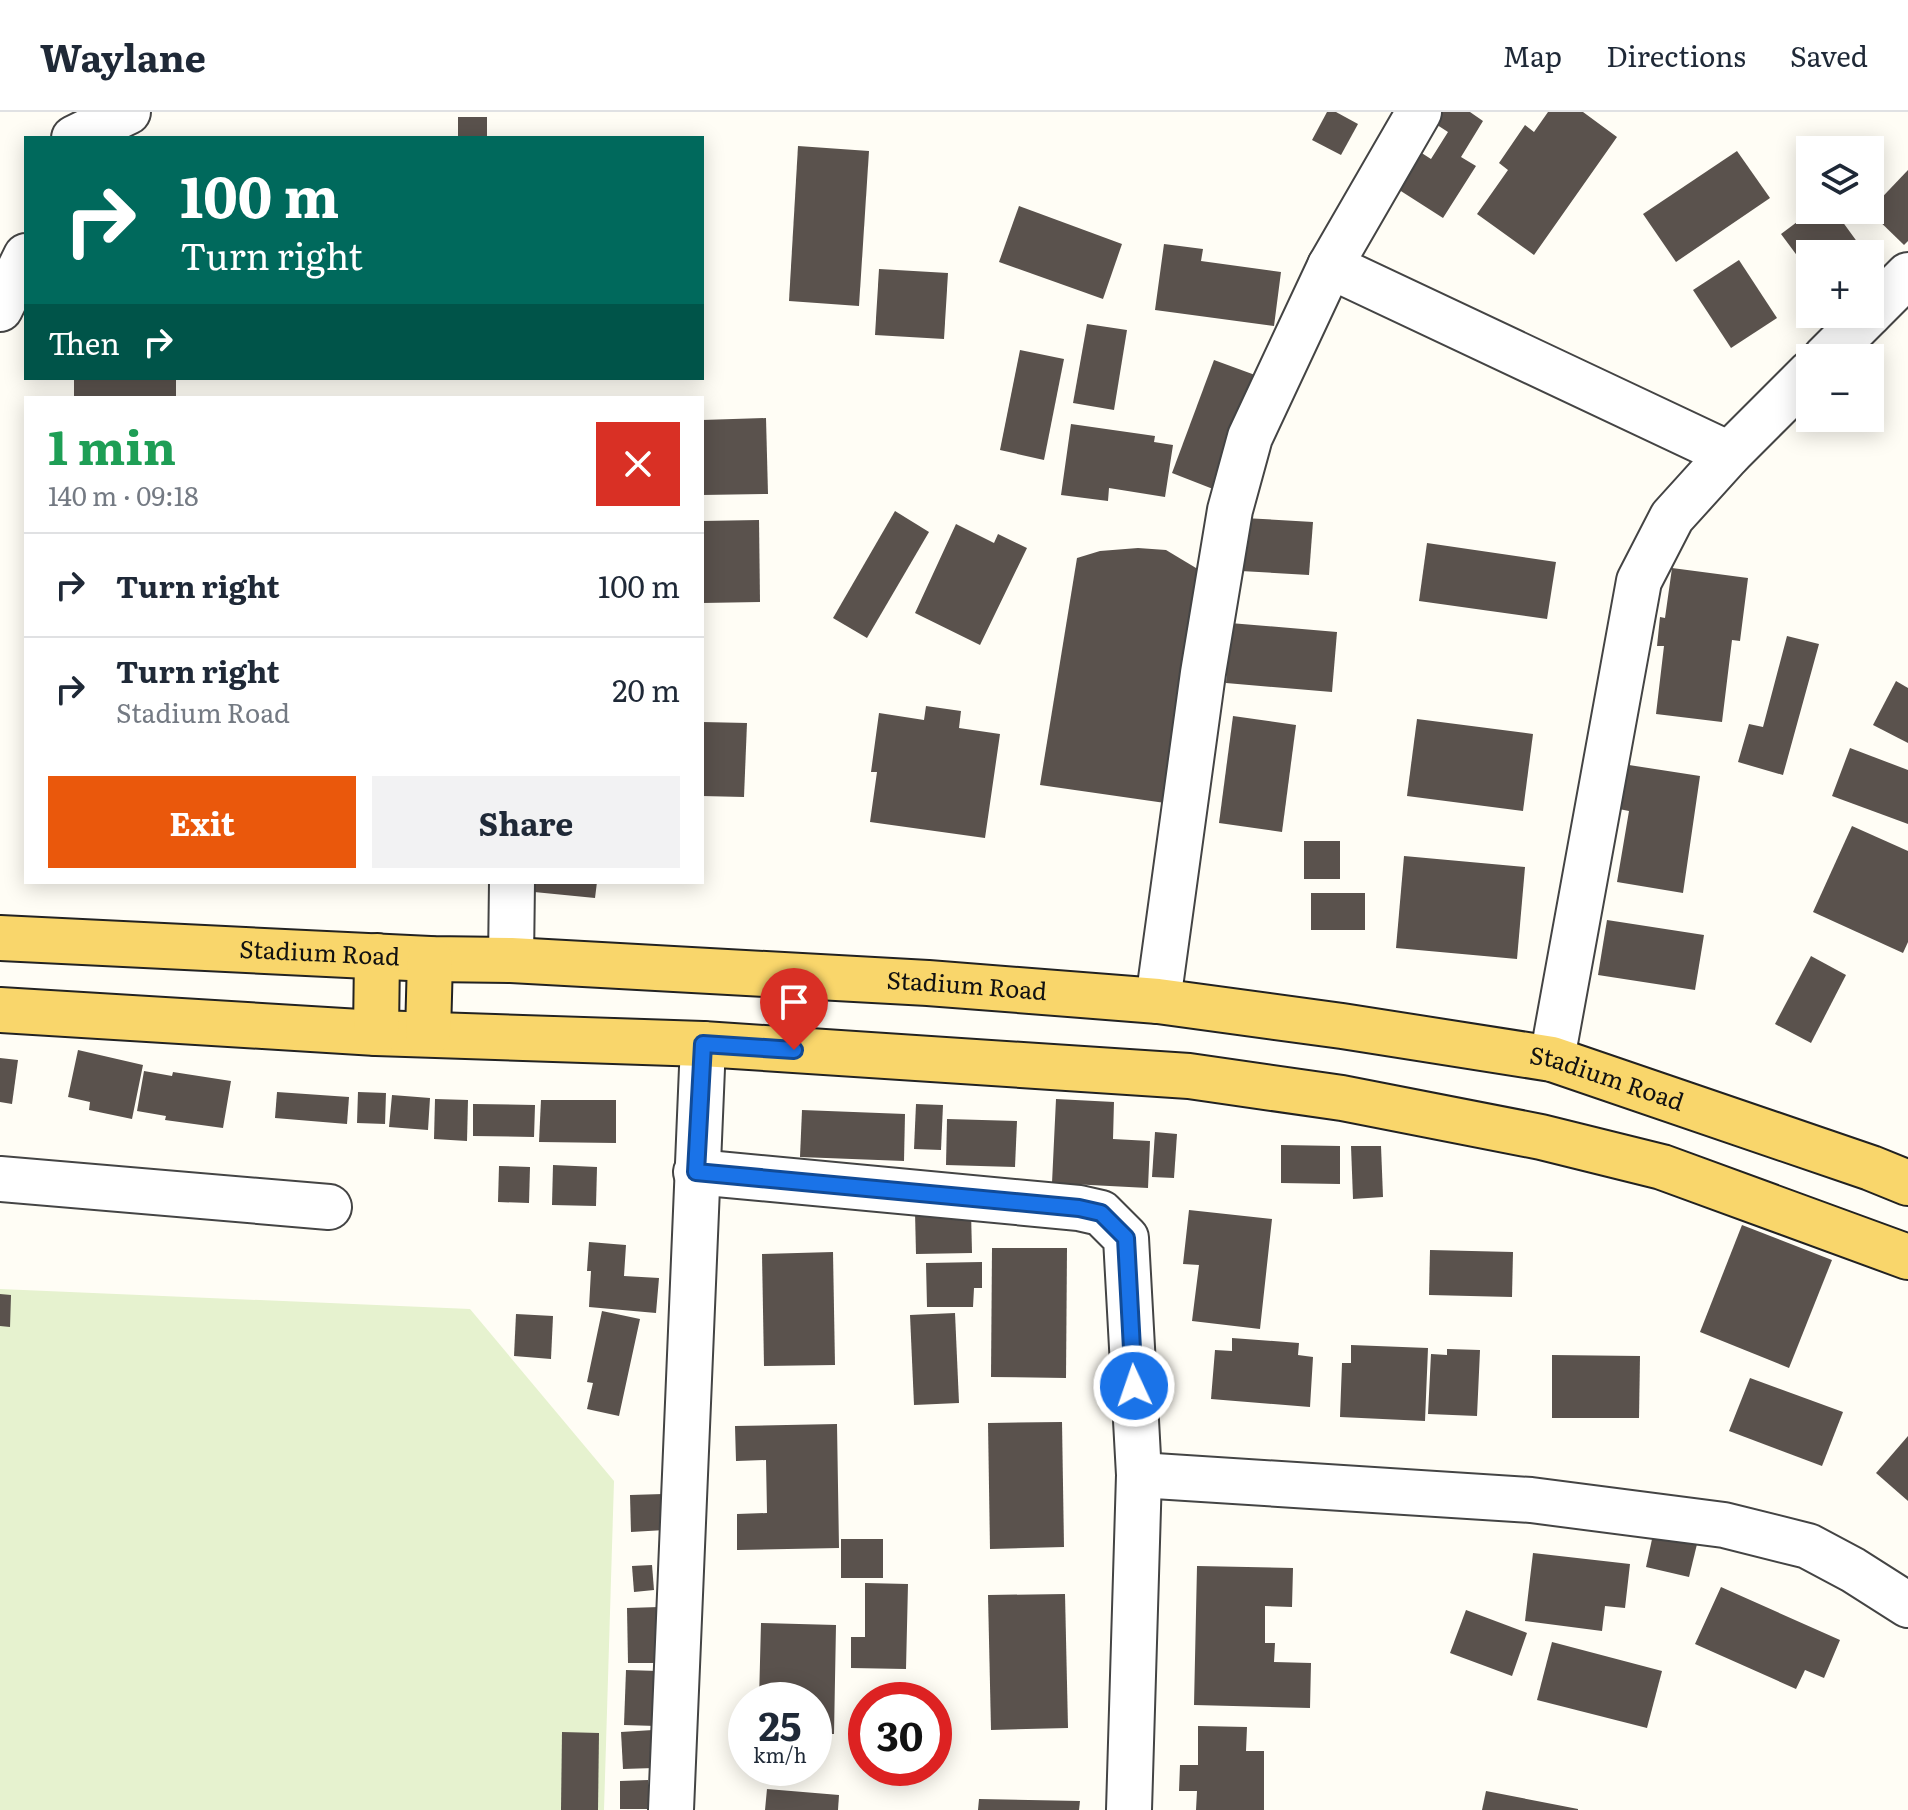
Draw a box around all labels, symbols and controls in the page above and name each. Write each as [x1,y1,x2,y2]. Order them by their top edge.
text: Waylane [40,27,206,84]
text: Map [1503,34,1562,76]
text: Directions [1606,34,1746,76]
text: Saved [1790,34,1868,76]
map controls [1796,136,1884,432]
button: layers [1796,136,1884,224]
text: 100 m [180,152,339,235]
icon: right [48,168,152,272]
text: Turn right [180,228,363,281]
button: + [1796,240,1884,328]
text: Then [48,320,120,364]
icon: right [136,320,180,364]
button: − [1796,344,1884,432]
text: 1 min [48,409,176,480]
button: close [596,422,680,506]
text: 140 m · 09:18 [48,475,199,514]
icon: right [48,563,92,607]
text: Turn right [116,563,280,607]
text: 100 m [598,563,680,607]
text: Turn right [116,648,280,692]
icon: right [48,667,92,711]
text: 20 m [612,667,680,711]
text: Stadium Road [116,692,290,731]
button: Exit [48,776,356,868]
button: Share [372,776,680,868]
street label: Stadium Road [239,930,401,973]
street label: Stadium Road [886,961,1049,1007]
pin [760,968,828,1050]
icon: arrive [772,980,816,1024]
street label: Stadium Road [1527,1036,1690,1118]
position arrow [1092,1344,1176,1428]
speed limit sign: 30 [848,1682,952,1786]
text: 25 [758,1694,802,1753]
text: km/h [753,1739,807,1769]

